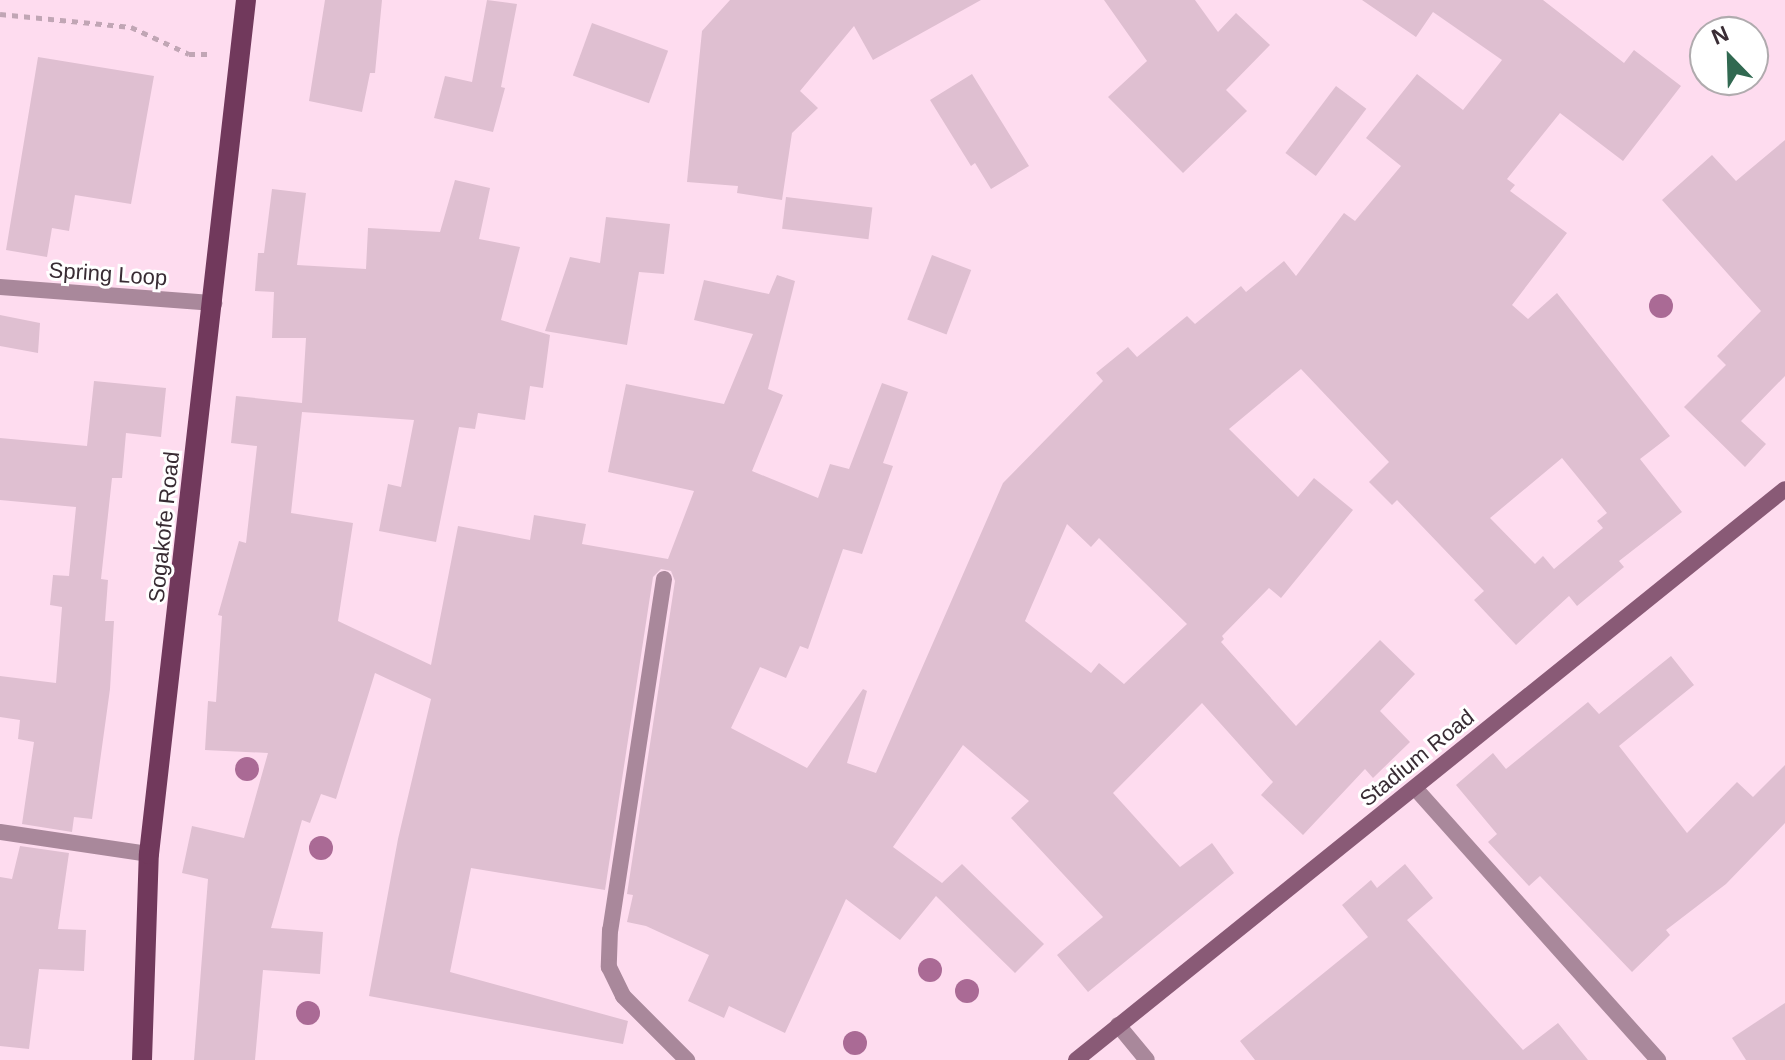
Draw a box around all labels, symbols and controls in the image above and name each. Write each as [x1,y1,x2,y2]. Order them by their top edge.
north arrow [1689,16,1769,96]
text: N [1708,21,1732,50]
street label: Spring Loop [48,257,168,291]
street label: Sogakofe Road [143,450,185,604]
street label: Stadium Road [1355,704,1479,812]

